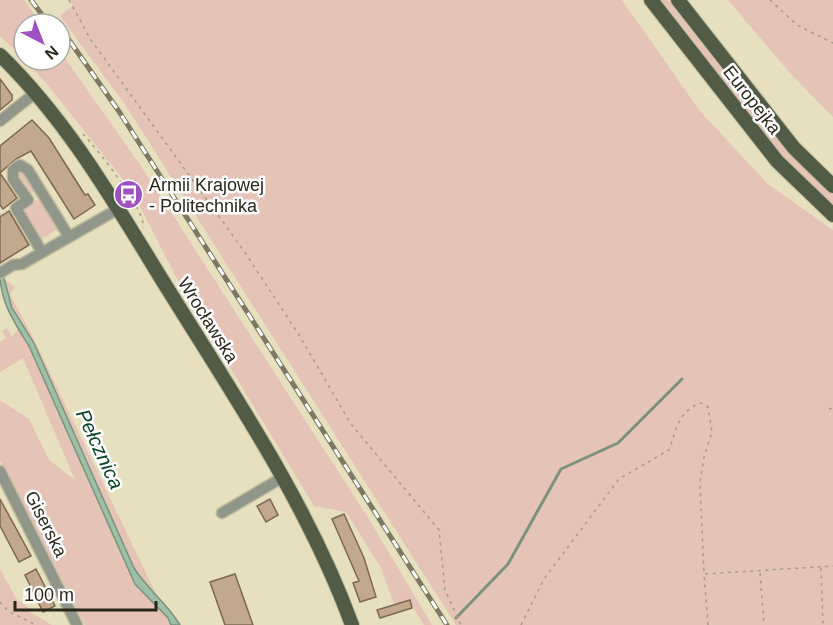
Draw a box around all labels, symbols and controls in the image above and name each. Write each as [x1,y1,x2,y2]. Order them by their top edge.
north arrow [12,12,72,72]
text: N [42,43,62,63]
street label: Europejka [719,62,785,139]
place label: Armii Krajowej - Politechnika [149,175,264,216]
bus stop icon: Armii Krajowej - Politechnika [112,179,144,211]
street label: Wrocławska [174,274,243,367]
water label: Pełcznica [72,406,128,492]
street label: Giserska [21,488,71,561]
scale bar [15,574,156,612]
text: 100 m [24,585,74,605]

